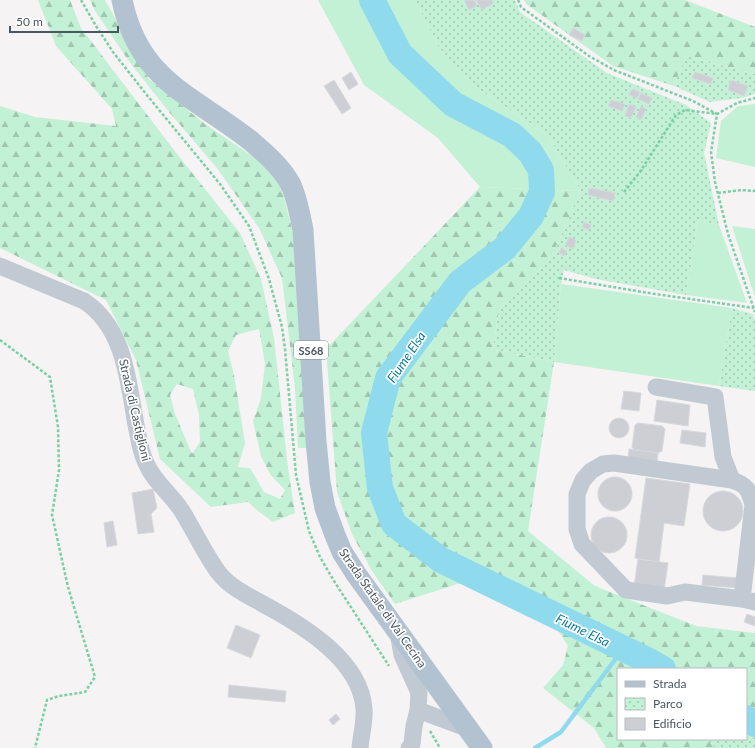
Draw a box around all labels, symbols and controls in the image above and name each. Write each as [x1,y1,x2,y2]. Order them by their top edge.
scale bar [10,8,118,34]
text: 50 m [16,14,43,29]
water label: Fiume Elsa [383,328,429,385]
road number: SS68 [294,341,328,359]
street label: Strada di Castiglioni [116,358,154,463]
street label: Strada Statale di Val Cecina [336,545,430,671]
water label: Fiume Elsa [553,610,613,650]
legend [617,668,747,740]
text: Strada [653,676,686,691]
text: Parco [653,696,683,711]
text: Edificio [653,716,692,731]

